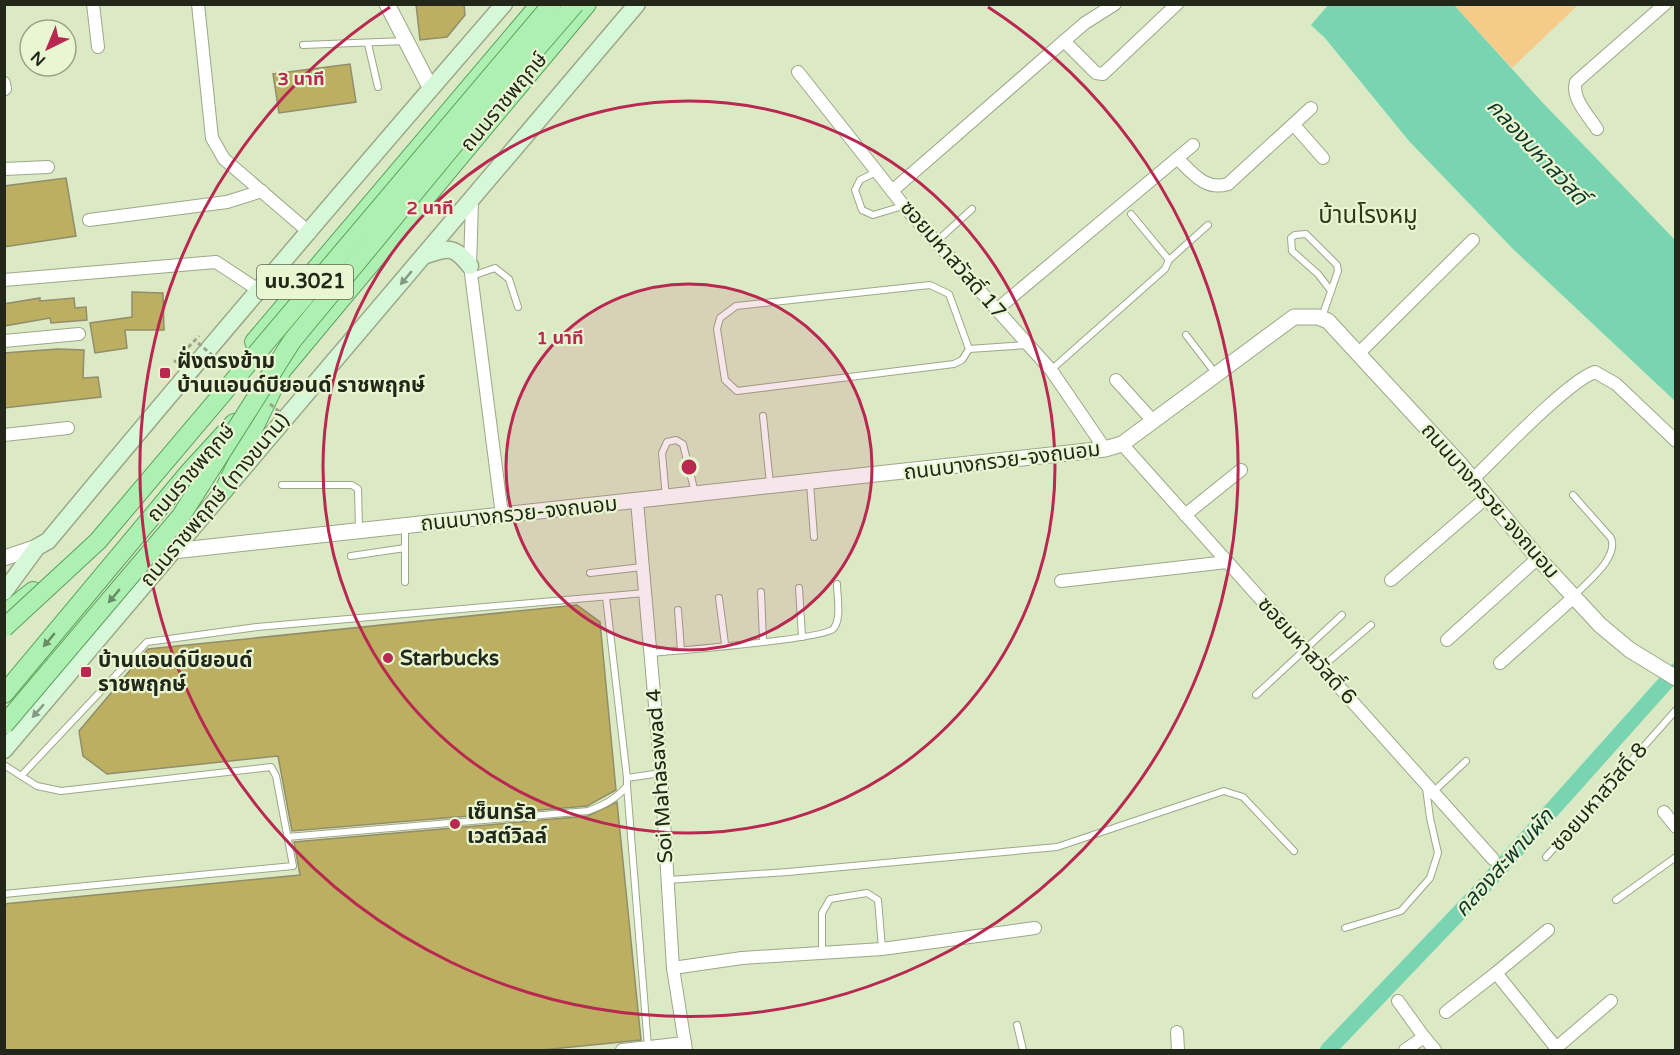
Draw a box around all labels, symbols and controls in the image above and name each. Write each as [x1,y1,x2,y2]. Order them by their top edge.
north arrow [18,18,78,78]
text: N [27,47,50,70]
street label: ถนนราชพฤกษ์ [455,47,553,157]
text: 3 นาที [277,68,325,90]
water label: คลองมหาสวัสดิ์ [1481,93,1597,215]
street label: ซอยมหาสวัสดิ์ 17 [895,195,1012,324]
text: 2 นาที [406,197,454,219]
district label: บ้านโรงหมู [1318,201,1418,230]
road number: นบ.3021 [257,265,353,299]
one-way arrow [400,270,413,285]
text: 1 นาที [536,327,584,349]
place label: ฝั่งตรงข้าม บ้านแอนด์บียอนด์ ราชพฤกษ์ [177,346,425,398]
marker: ฝั่งตรงข้าม บ้านแอนด์บียอนด์ ราชพฤกษ์ [158,366,172,380]
street label: ถนนราชพฤกษ์ (ทางขนาน) [135,408,295,592]
street label: ถนนบางกรวย-จงถนอม [1416,418,1564,584]
street label: ถนนราชพฤกษ์ [142,419,240,527]
street label: ถนนบางกรวย-จงถนอม [902,437,1102,485]
centre of rings [679,457,699,477]
street label: ถนนบางกรวย-จงถนอม [419,491,619,537]
one-way arrow [108,588,121,603]
street label: ซอยมหาสวัสดิ์ 6 [1252,592,1362,710]
one-way arrow [43,632,56,648]
place label: Starbucks [400,646,499,671]
place label: บ้านแอนด์บียอนด์ ราชพฤกษ์ [98,648,252,697]
marker: Starbucks [381,651,395,665]
marker: บ้านแอนด์บียอนด์ ราชพฤกษ์ [79,665,93,679]
street label: Soi Mahasawad 4 [641,688,679,864]
one-way arrow [32,703,45,718]
street label: ซอยมหาสวัสดิ์ 8 [1544,737,1653,856]
place label: เซ็นทรัล เวสต์วิลล์ [467,800,547,849]
water label: คลองสะพานผัก [1449,803,1560,922]
marker: เซ็นทรัล เวสต์วิลล์ [448,817,462,831]

